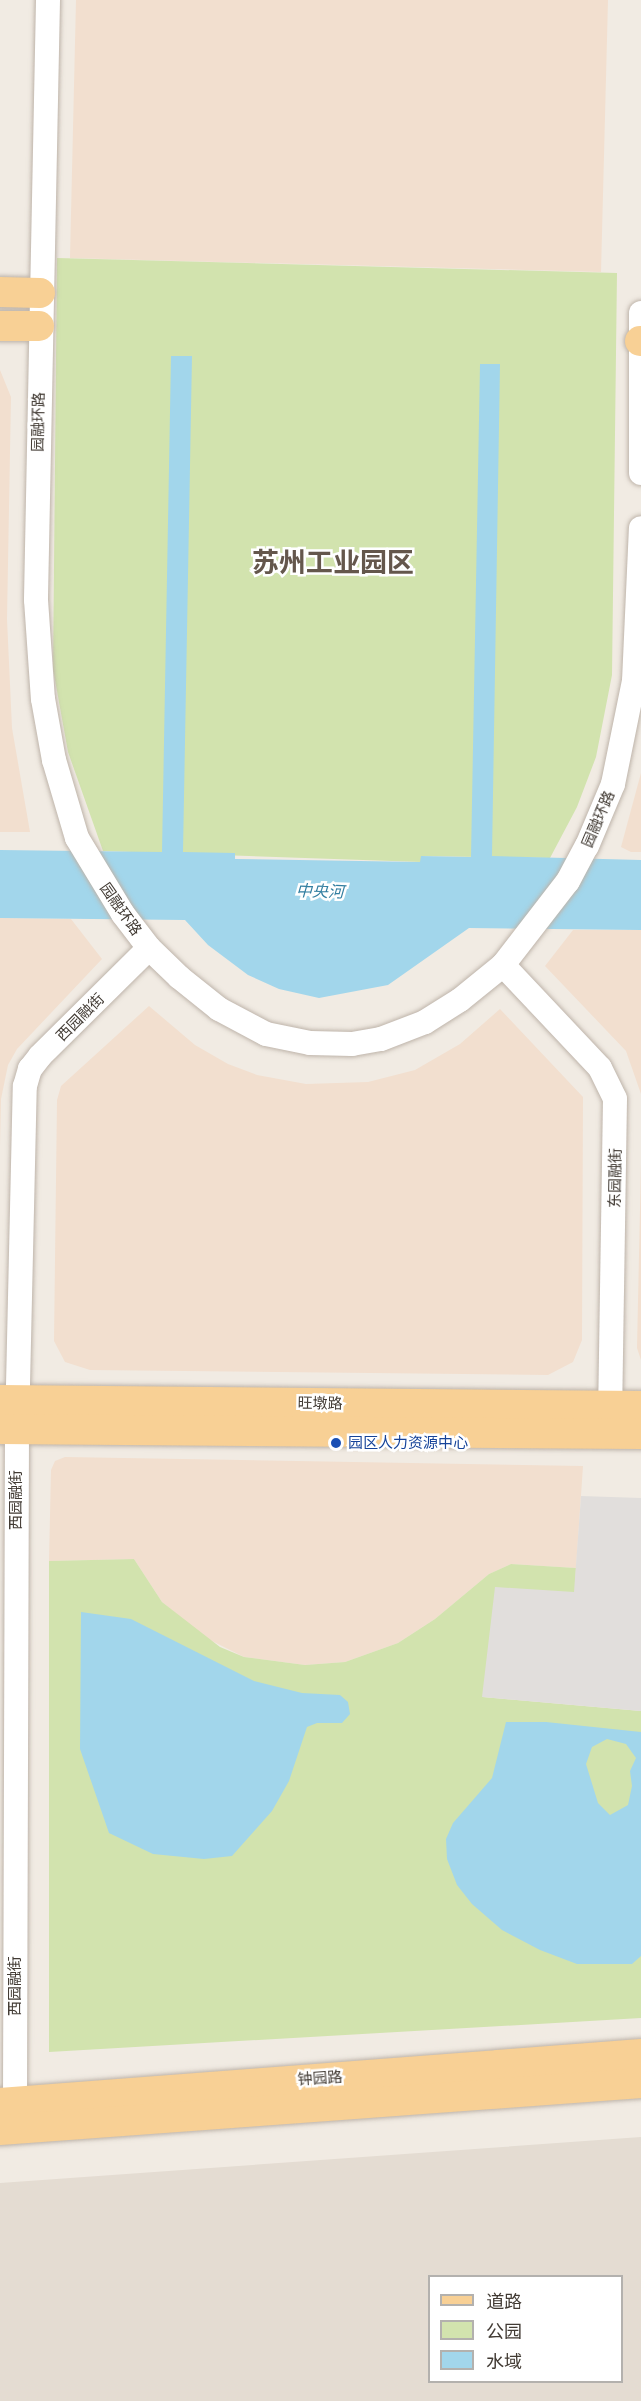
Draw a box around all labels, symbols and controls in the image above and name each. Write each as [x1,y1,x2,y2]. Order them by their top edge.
street label: 园融环路 [28,392,48,452]
district label: 苏州工业园区 [252,547,414,579]
street label: 园融环路 [578,788,618,850]
street label: 园融环路 [96,879,146,939]
water label: 中央河 [296,881,344,901]
street label: 西园融街 [52,989,108,1045]
street label: 东园融街 [605,1148,625,1208]
street label: 旺墩路 [297,1394,343,1412]
place label: 园区人力资源中心 [348,1434,468,1452]
marker: 园区人力资源中心 [329,1436,343,1450]
street label: 西园融街 [7,1470,25,1530]
street label: 西园融街 [6,1956,24,2016]
street label: 钟园路 [297,2067,343,2089]
legend [428,2275,623,2383]
text: 道路 [486,2290,522,2313]
text: 公园 [486,2320,522,2343]
text: 水域 [486,2350,522,2373]

